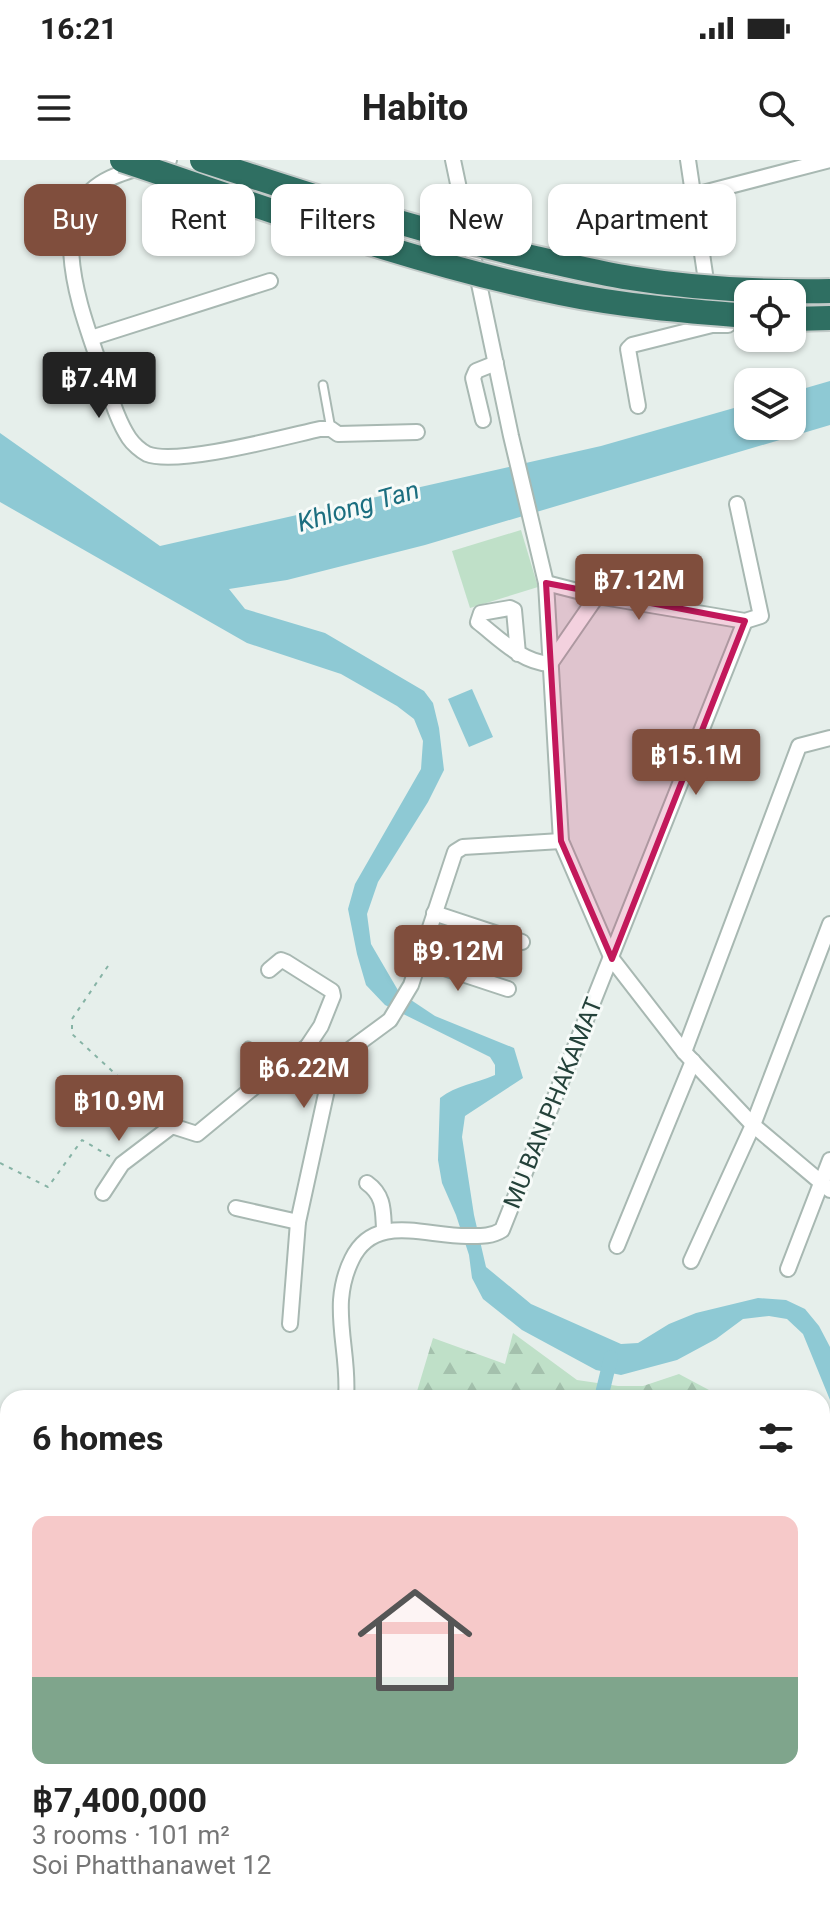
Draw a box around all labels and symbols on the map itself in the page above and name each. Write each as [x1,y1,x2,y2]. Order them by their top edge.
pin: ฿7.4M [43,352,155,420]
water label: Khlong Tan [294,474,422,538]
pin: ฿7.12M [574,554,704,622]
pin: ฿15.1M [631,729,761,797]
pin: ฿9.12M [393,925,523,993]
street label: MU BAN PHAKAMAT [498,994,608,1212]
pin: ฿6.22M [239,1042,369,1110]
pin: ฿10.9M [54,1075,184,1143]

